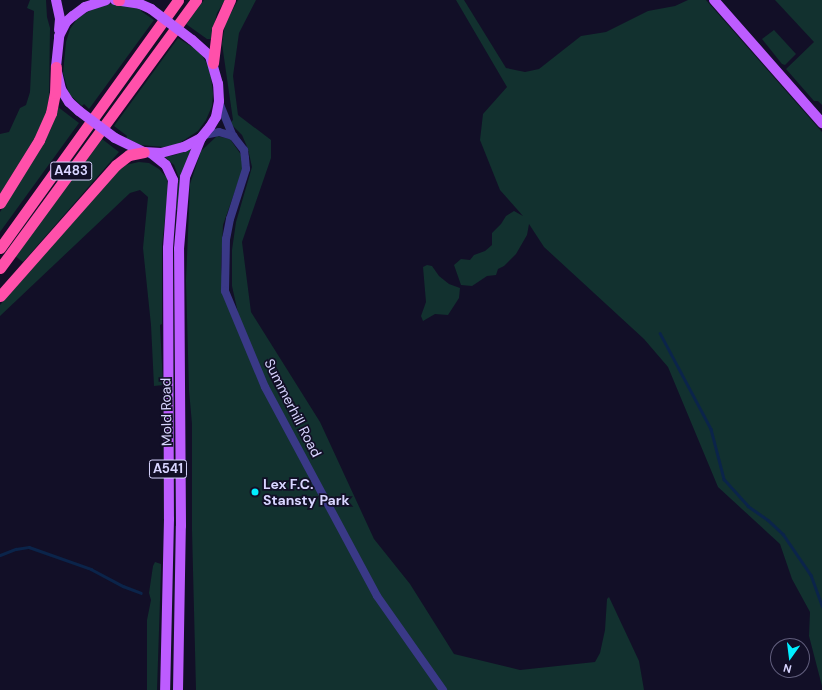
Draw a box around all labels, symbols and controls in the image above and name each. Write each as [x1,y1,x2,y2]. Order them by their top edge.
road number: A483 [50,160,92,182]
street label: Summerhill Road [261,356,325,460]
street label: Mold Road [157,378,175,446]
road number: A541 [148,458,188,480]
place label: Lex F.C. Stansty Park [263,476,350,508]
marker: Lex F.C. Stansty Park [250,487,260,497]
north arrow [770,638,810,678]
text: N [782,661,793,676]

